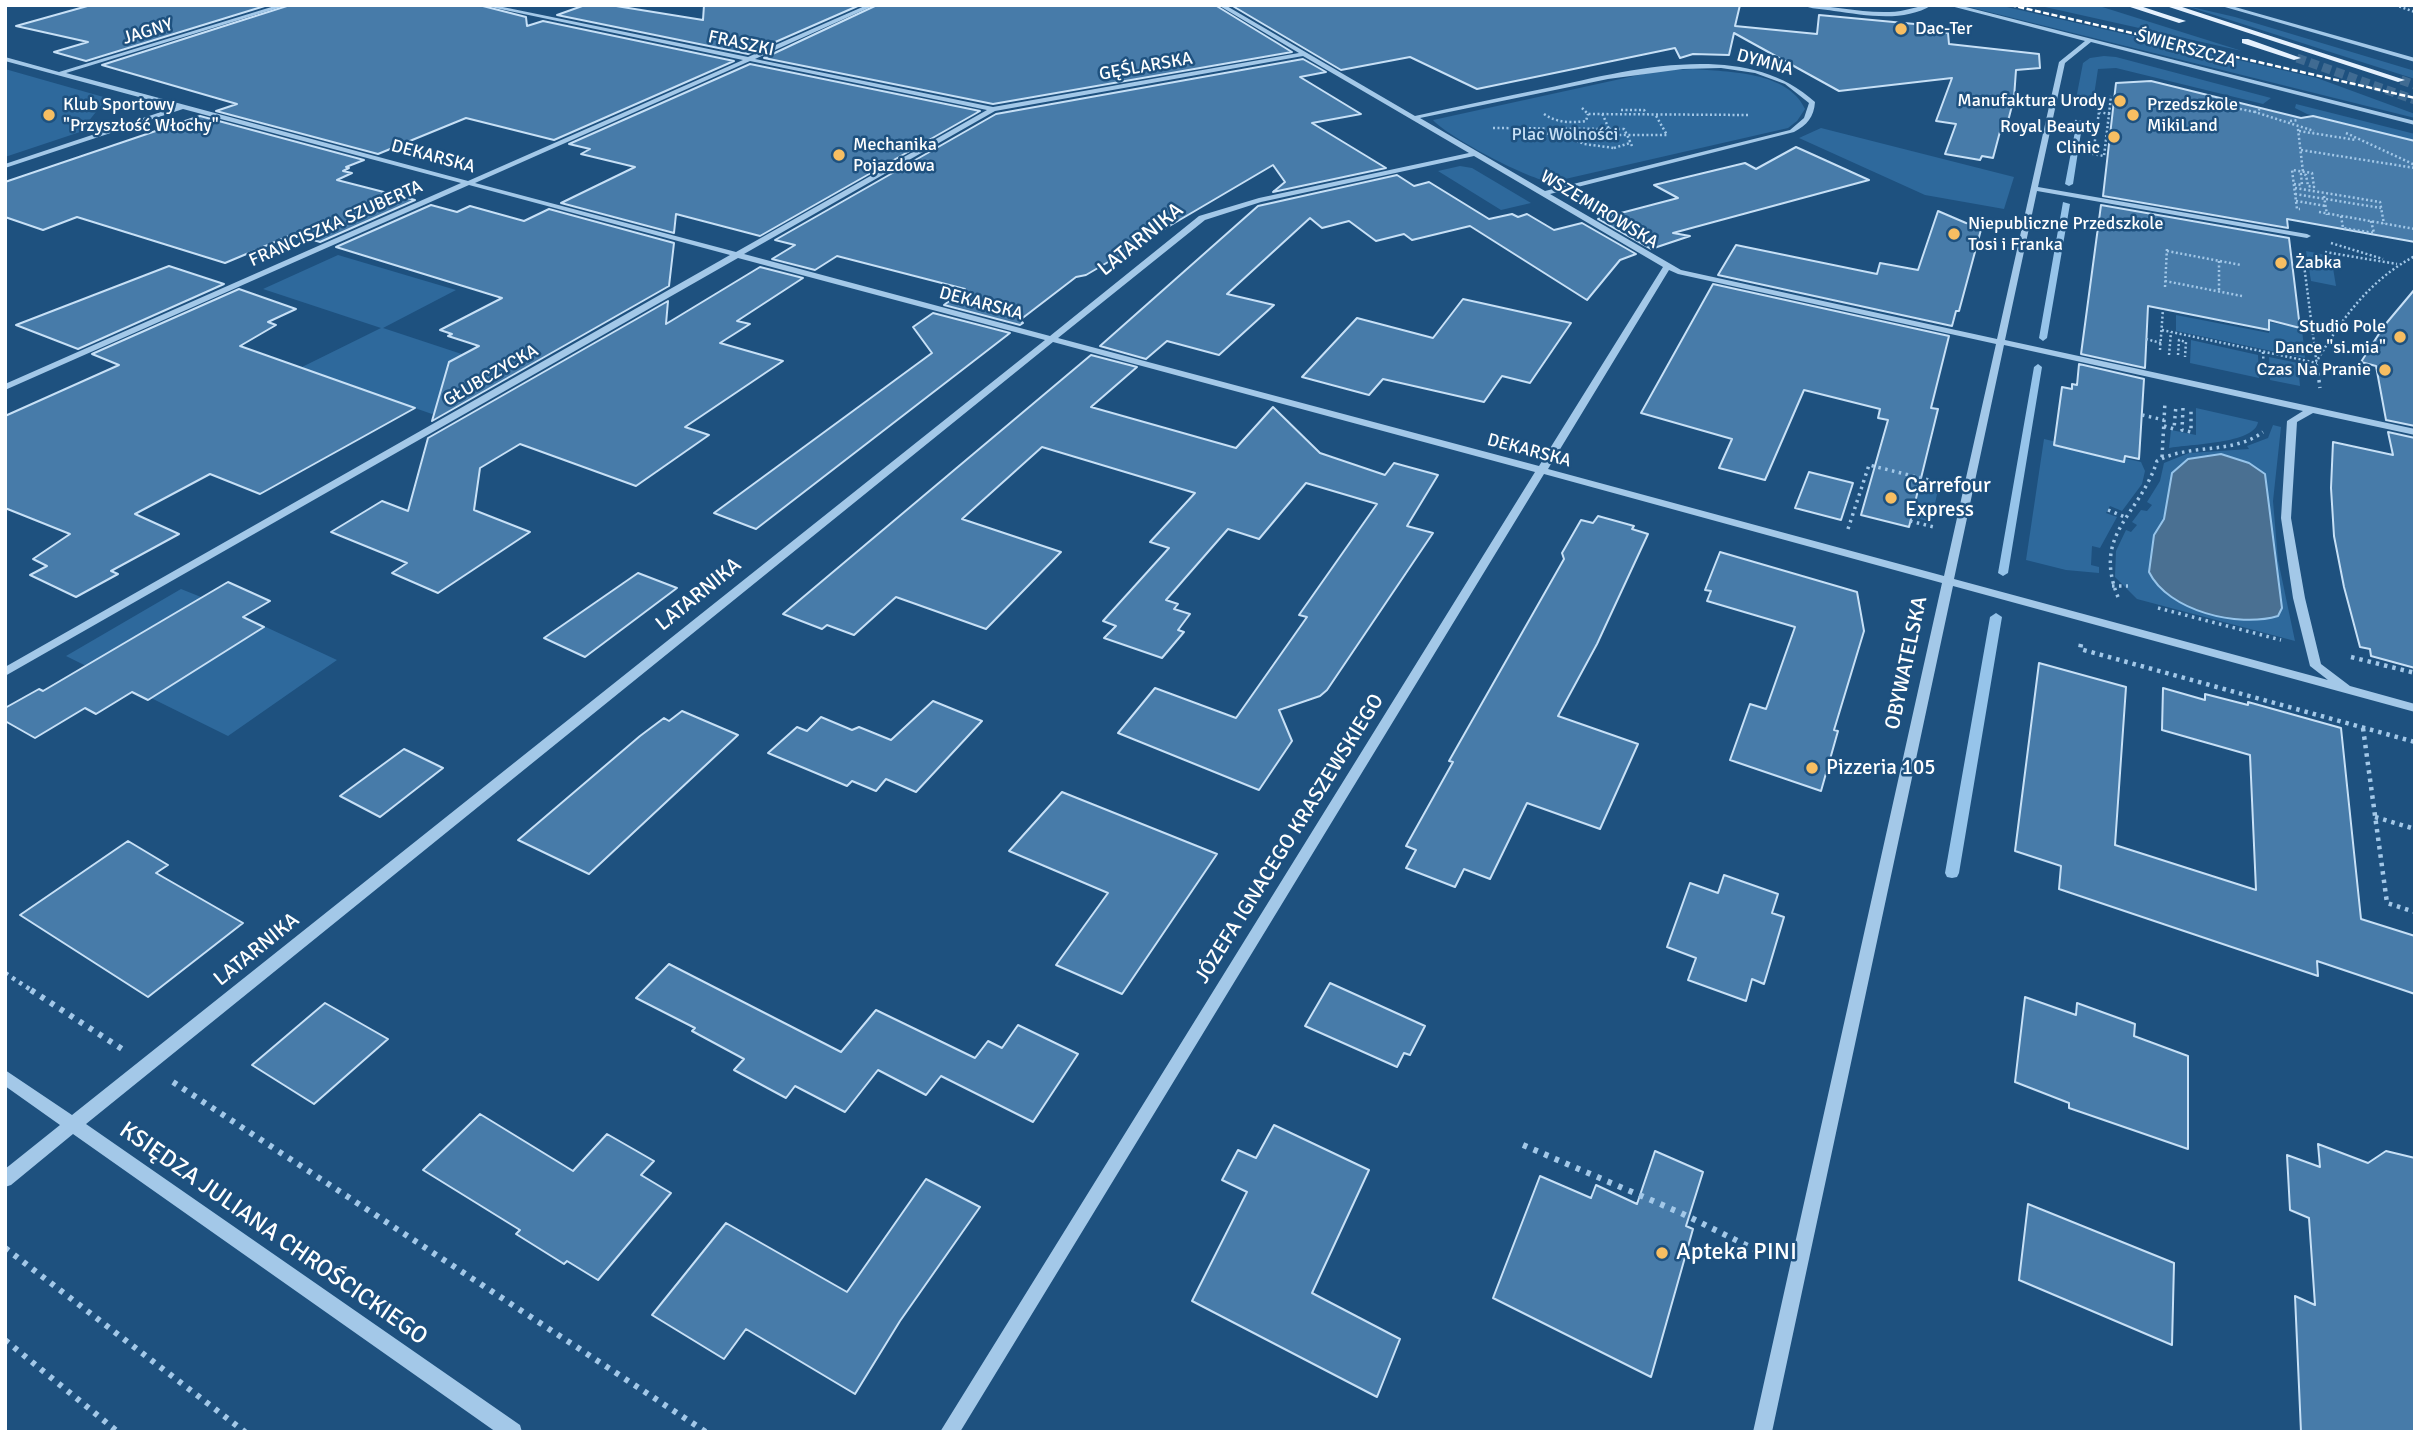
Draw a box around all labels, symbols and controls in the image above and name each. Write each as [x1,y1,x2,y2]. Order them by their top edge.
street label: JAGNY [120,14,176,50]
place label: Dac-Ter [1915,18,1972,40]
marker: Dac-Ter [1893,21,1909,37]
street label: ŚWIERSZCZA [2134,25,2238,73]
street label: FRASZKI [706,26,776,62]
street label: DYMNA [1734,45,1796,81]
street label: GĘŚLARSKA [1098,48,1194,86]
place label: Manufaktura Urody [1957,90,2106,112]
marker: Manufaktura Urody [2112,93,2128,109]
place label: Klub Sportowy "Przyszłość Włochy" [63,94,219,136]
place label: Przedszkole MikiLand [2147,94,2238,136]
marker: Klub Sportowy "Przyszłość Włochy" [41,107,57,123]
marker: Przedszkole MikiLand [2125,107,2141,123]
place label: Royal Beauty Clinic [2000,116,2100,158]
park label: Plac Wolności [1512,124,1618,146]
marker: Royal Beauty Clinic [2106,129,2122,145]
place label: Mechanika Pojazdowa [853,134,937,176]
street label: DEKARSKA [389,135,477,179]
marker: Mechanika Pojazdowa [831,147,847,163]
street label: WSZEMIROWSKA [1536,166,1662,254]
street label: FRANCISZKA SZUBERTA [246,176,426,272]
street label: LATARNIKA [1093,198,1189,282]
place label: Niepubliczne Przedszkole Tosi i Franka [1968,213,2163,256]
marker: Niepubliczne Przedszkole Tosi i Franka [1946,226,1962,242]
place label: Żabka [2295,252,2342,274]
marker: Żabka [2273,255,2289,271]
street label: DEKARSKA [937,282,1025,326]
place label: Studio Pole Dance "si.mia" [2274,316,2386,358]
marker: Studio Pole Dance "si.mia" [2392,329,2408,345]
street label: GŁUBCZYCKA [440,340,542,412]
place label: Czas Na Pranie [2257,359,2371,381]
marker: Czas Na Pranie [2377,362,2393,378]
street label: DEKARSKA [1485,429,1573,473]
place label: Carrefour Express [1905,473,1991,523]
marker: Carrefour Express [1883,490,1899,506]
street label: LATARNIKA [651,553,747,637]
street label: OBYWATELSKA [1881,594,1933,732]
street label: JÓZEFA IGNACEGO KRASZEWSKIEGO [1190,690,1390,988]
place label: Pizzeria 105 [1826,755,1936,781]
marker: Pizzeria 105 [1804,760,1820,776]
street label: LATARNIKA [209,908,305,992]
street label: KSIĘDZA JULIANA CHROŚCICKIEGO [113,1116,433,1352]
place label: Apteka PINI [1676,1239,1797,1267]
marker: Apteka PINI [1654,1245,1670,1261]

